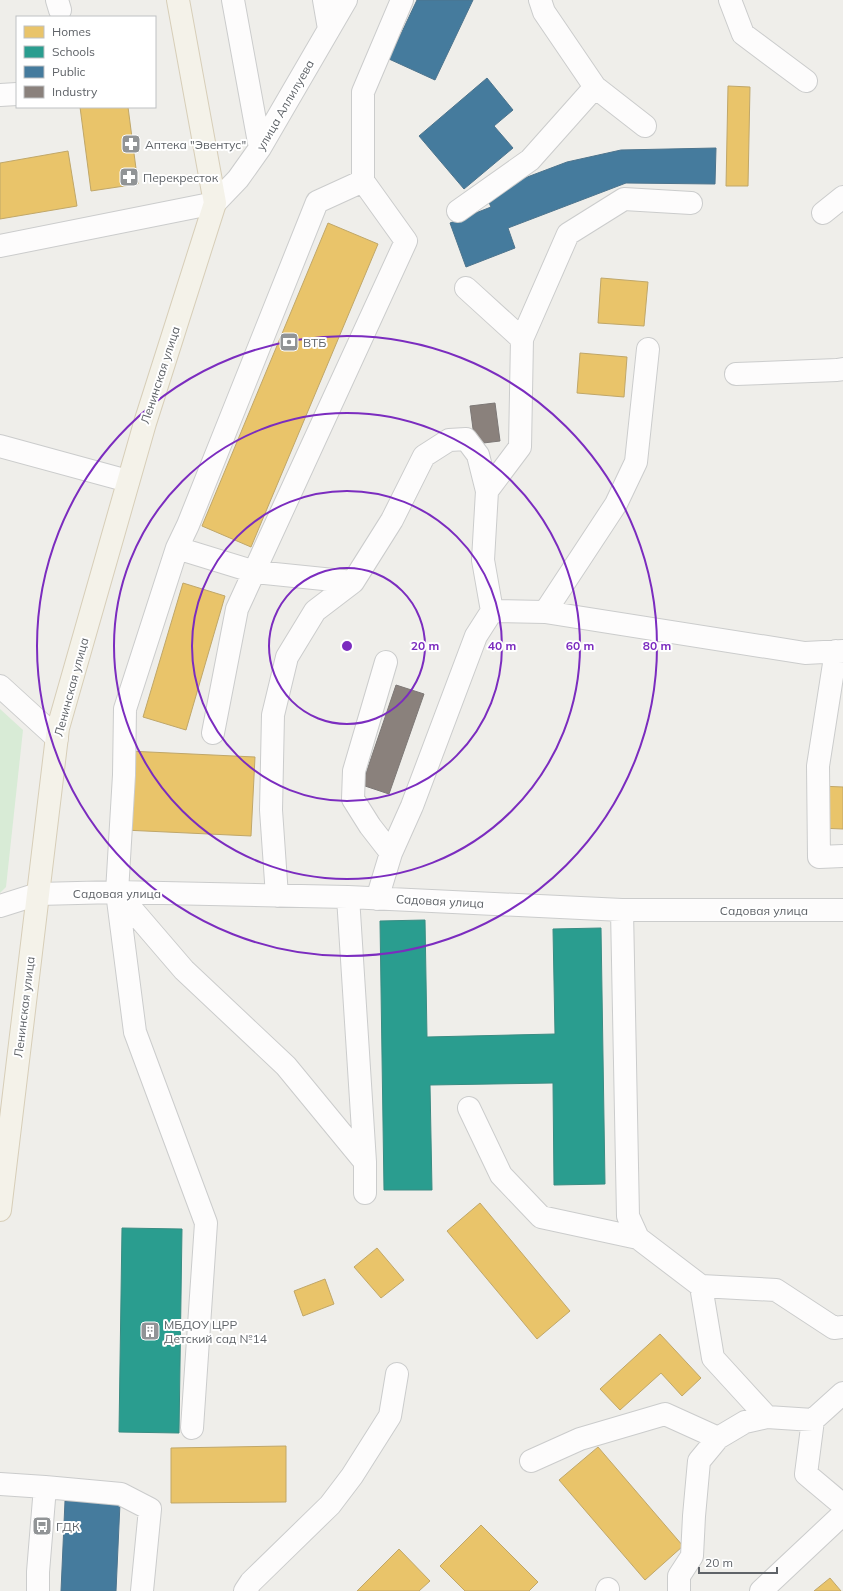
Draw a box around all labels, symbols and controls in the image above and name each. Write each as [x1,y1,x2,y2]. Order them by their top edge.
legend [16,16,156,108]
text: Homes [52,24,91,39]
text: Schools [52,44,95,59]
street label: улица Аллилуева [253,57,317,153]
text: Public [52,64,86,79]
text: Industry [52,84,98,99]
pharmacy icon: Аптека "Эвентус" [120,133,142,155]
place label: Аптека "Эвентус" [145,137,246,152]
pharmacy icon: Перекресток [118,166,140,188]
place label: Перекресток [143,170,219,185]
street label: Ленинская улица [137,324,183,426]
bank icon: ВТБ [278,331,300,353]
place label: ВТБ [303,335,326,350]
street label: Ленинская улица [51,636,91,738]
text: 20 m [411,638,439,653]
text: 40 m [488,638,516,653]
text: 60 m [566,638,594,653]
text: 80 m [643,638,671,653]
centre of rings [340,639,354,653]
street label: Садовая улица [73,886,161,901]
street label: Садовая улица [395,891,485,911]
street label: Садовая улица [720,903,808,918]
street label: Ленинская улица [10,956,38,1058]
place label: МБДОУ ЦРР Детский сад №14 [164,1317,267,1346]
building icon: МБДОУ ЦРР Детский сад №14 [139,1320,161,1342]
bus stop icon: ГДК [31,1515,53,1537]
place label: ГДК [56,1519,80,1534]
scale bar [699,1549,777,1575]
text: 20 m [705,1555,733,1570]

